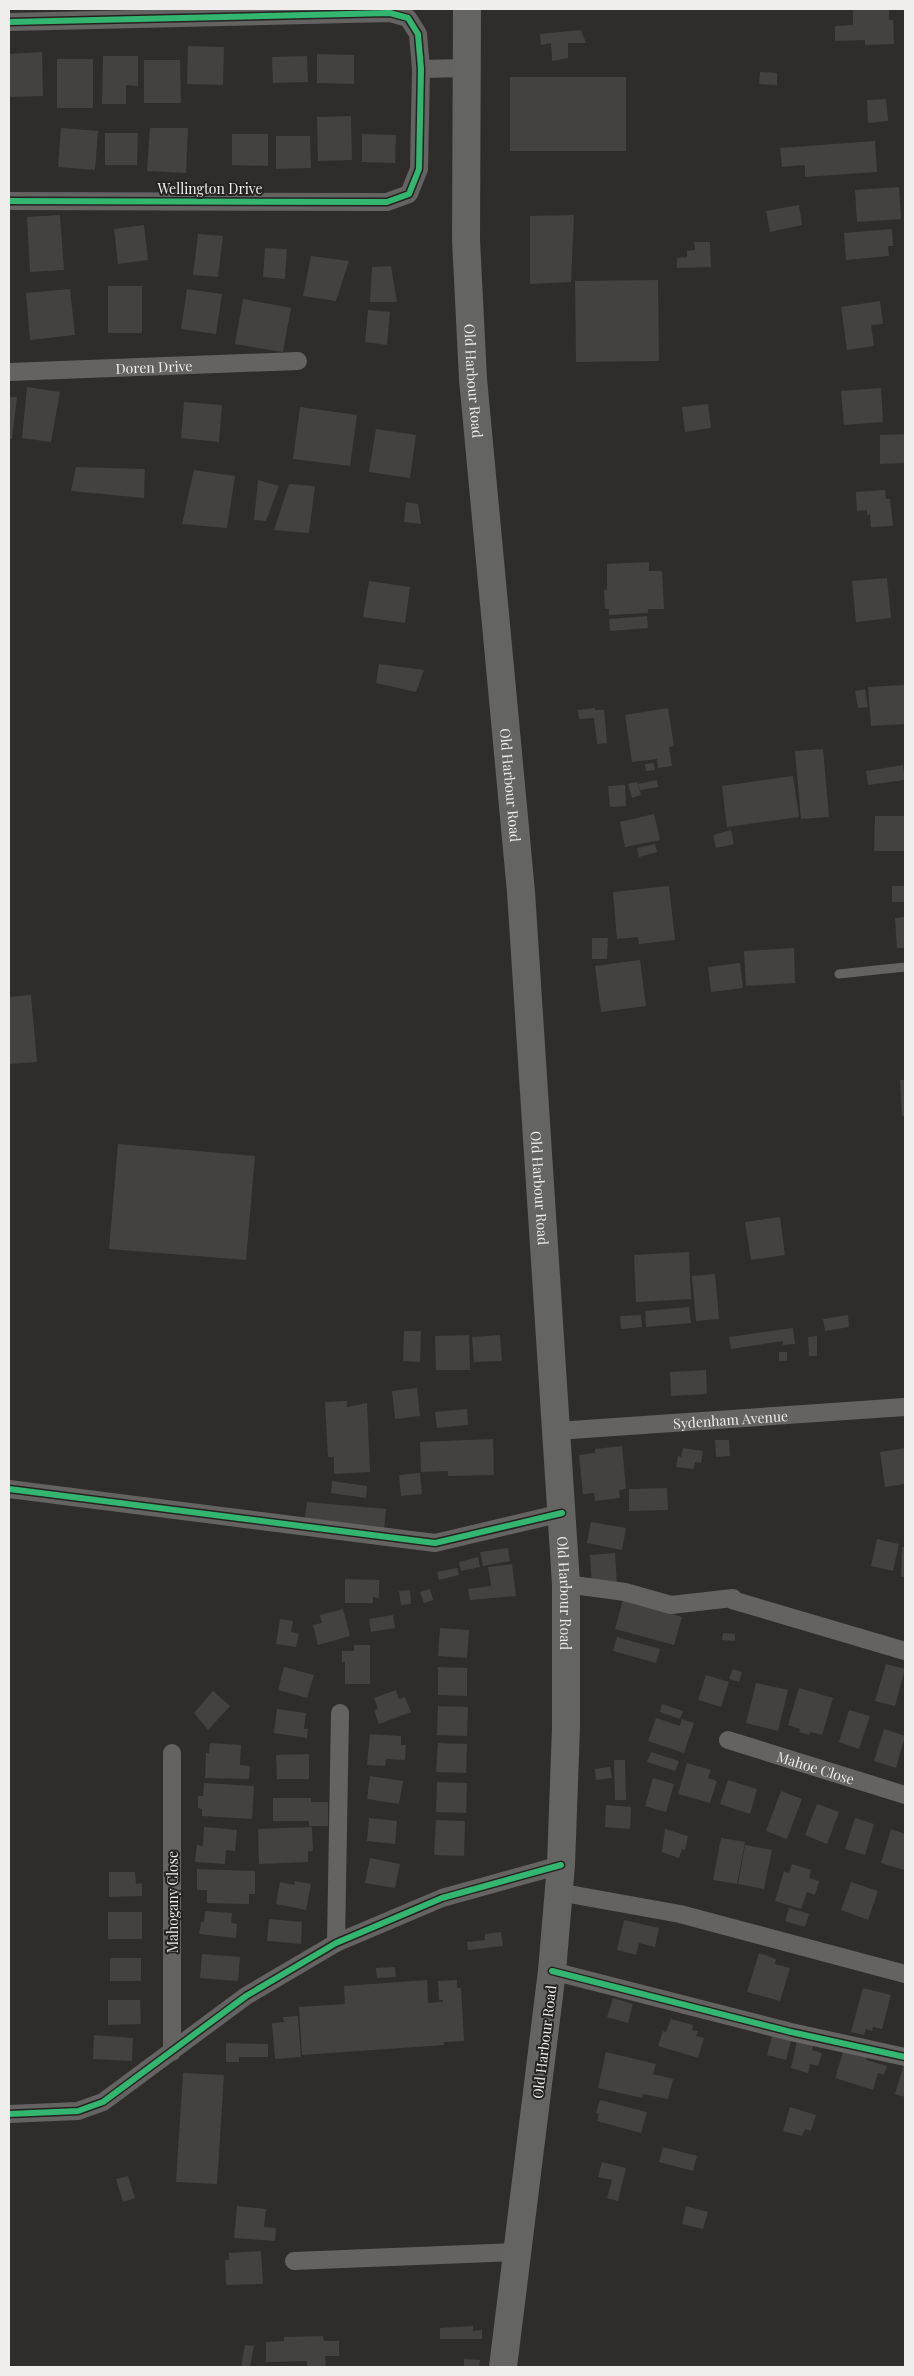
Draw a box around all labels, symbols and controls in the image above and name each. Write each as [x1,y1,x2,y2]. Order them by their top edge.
street label: Wellington Drive [156,179,263,198]
street label: Old Harbour Road [461,323,488,439]
street label: Doren Drive [115,356,193,377]
street label: Old Harbour Road [496,727,526,843]
street label: Old Harbour Road [527,1130,553,1246]
street label: Sydenham Avenue [673,1406,789,1432]
street label: Old Harbour Road [553,1535,576,1650]
street label: Mahoe Close [775,1746,857,1788]
street label: Mahogany Close [163,1851,182,1953]
street label: Old Harbour Road [528,1984,560,2100]

